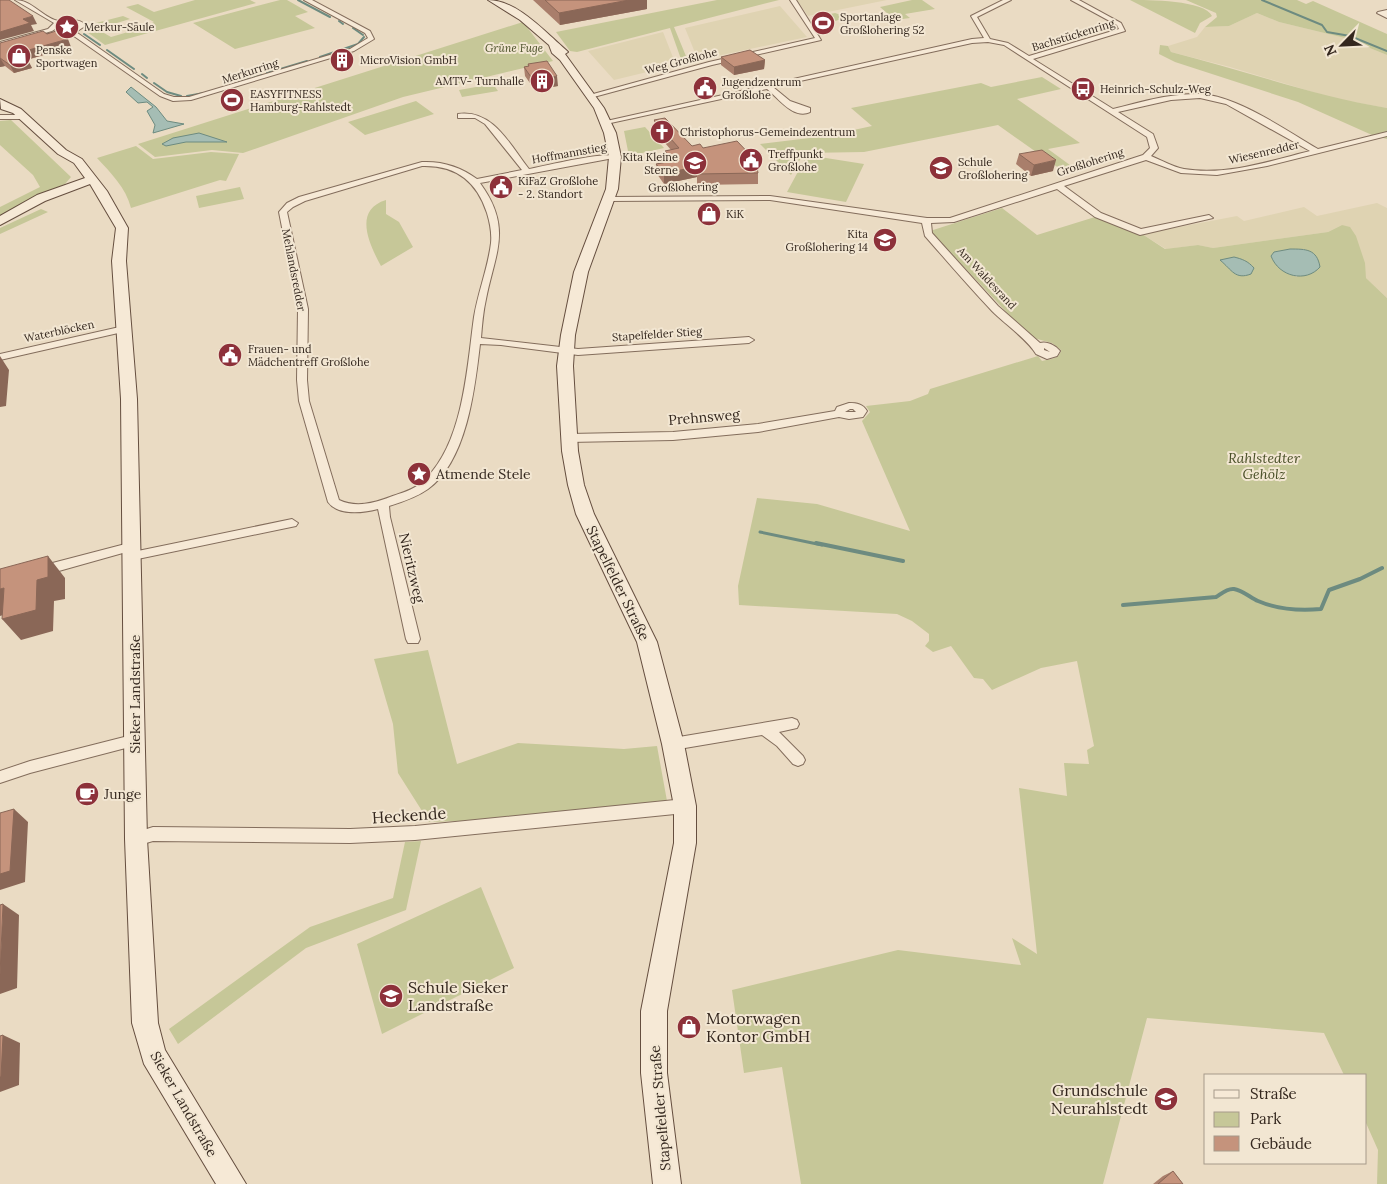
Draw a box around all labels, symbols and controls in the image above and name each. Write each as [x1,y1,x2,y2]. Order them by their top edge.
sports icon: Sportanlage Großlohering 52 [810,10,836,36]
place label: Sportanlage Großlohering 52 [840,10,924,37]
place icon: Merkur-Säule [54,14,80,40]
street label: Bachstückenring [1030,15,1117,54]
place label: Merkur-Säule [84,20,154,34]
north arrow [1317,20,1367,70]
park label: Grüne Fuge [485,41,543,55]
text: N [1320,42,1341,59]
shop icon: Penske Sportwagen [6,43,32,69]
place label: Penske Sportwagen [36,43,98,70]
street label: Weg Großlohe [643,45,719,77]
building icon: MicroVision GmbH [329,47,355,73]
place label: MicroVision GmbH [360,53,457,67]
street label: Merkurring [220,55,281,87]
building icon: AMTV- Turnhalle [529,68,555,94]
place label: AMTV- Turnhalle [435,74,524,88]
public building icon: Jugendzentrum Großlohe [692,75,718,101]
place label: Jugendzentrum Großlohe [721,75,802,102]
bus stop icon: Heinrich-Schulz-Weg [1070,76,1096,102]
place label: Heinrich-Schulz-Weg [1100,82,1212,96]
sports icon: EASYFITNESS Hamburg-Rahlstedt [219,87,245,113]
place label: EASYFITNESS Hamburg-Rahlstedt [250,87,352,114]
church icon: Christophorus-Gemeindezentrum [649,119,675,145]
place label: Christophorus-Gemeindezentrum [680,125,855,139]
street label: Wiesenredder [1227,137,1301,167]
street label: Hoffmannstieg [531,139,608,166]
street label: Großlohering [1055,144,1126,179]
public building icon: Treffpunkt Großlohe [738,147,764,173]
place label: Treffpunkt Großlohe [768,147,824,174]
place label: Kita Kleine Sterne [622,150,678,177]
school or university icon: Kita Kleine Sterne [682,150,708,176]
school or university icon: Schule Großlohering [928,155,954,181]
place label: Schule Großlohering [958,155,1028,182]
public building icon: KiFaZ Großlohe - 2. Standort [488,174,514,200]
place label: KiFaZ Großlohe - 2. Standort [518,174,598,201]
street label: Großlohering [648,179,719,195]
shop icon: KiK [696,201,722,227]
place label: KiK [726,207,745,221]
street label: Mehlandsredder [279,227,309,313]
place label: Kita Großlohering 14 [786,227,868,254]
school or university icon: Kita Großlohering 14 [872,227,898,253]
street label: Am Waldesrand [954,243,1020,312]
street label: Waterblöcken [23,317,96,345]
street label: Stapelfelder Stieg [612,324,703,344]
public building icon: Frauen- und Mädchentreff Großlohe [217,342,243,368]
place label: Frauen- und Mädchentreff Großlohe [248,342,370,369]
street label: Prehnsweg [667,405,741,429]
park label: Rahlstedter Gehölz [1228,449,1301,483]
place icon: Atmende Stele [406,461,432,487]
place label: Atmende Stele [435,465,531,483]
street label: Stapelfelder Straße [582,523,654,644]
street label: Nieritzweg [395,531,429,605]
street label: Sieker Landstraße [126,634,144,753]
cafe icon: Junge [74,781,100,807]
place label: Junge [103,785,142,803]
street label: Heckende [371,802,447,828]
place label: Schule Sieker Landstraße [408,977,508,1015]
school or university icon: Schule Sieker Landstraße [378,983,404,1009]
place label: Motorwagen Kontor GmbH [706,1008,810,1046]
shop icon: Motorwagen Kontor GmbH [676,1014,702,1040]
street label: Stapelfelder Straße [646,1044,674,1171]
street label: Sieker Landstraße [146,1048,222,1160]
legend [1204,1074,1367,1164]
place label: Grundschule Neurahlstedt [1051,1080,1149,1118]
text: Straße [1250,1084,1297,1103]
school or university icon: Grundschule Neurahlstedt [1153,1086,1179,1112]
text: Park [1250,1109,1281,1128]
text: Gebäude [1250,1134,1312,1153]

